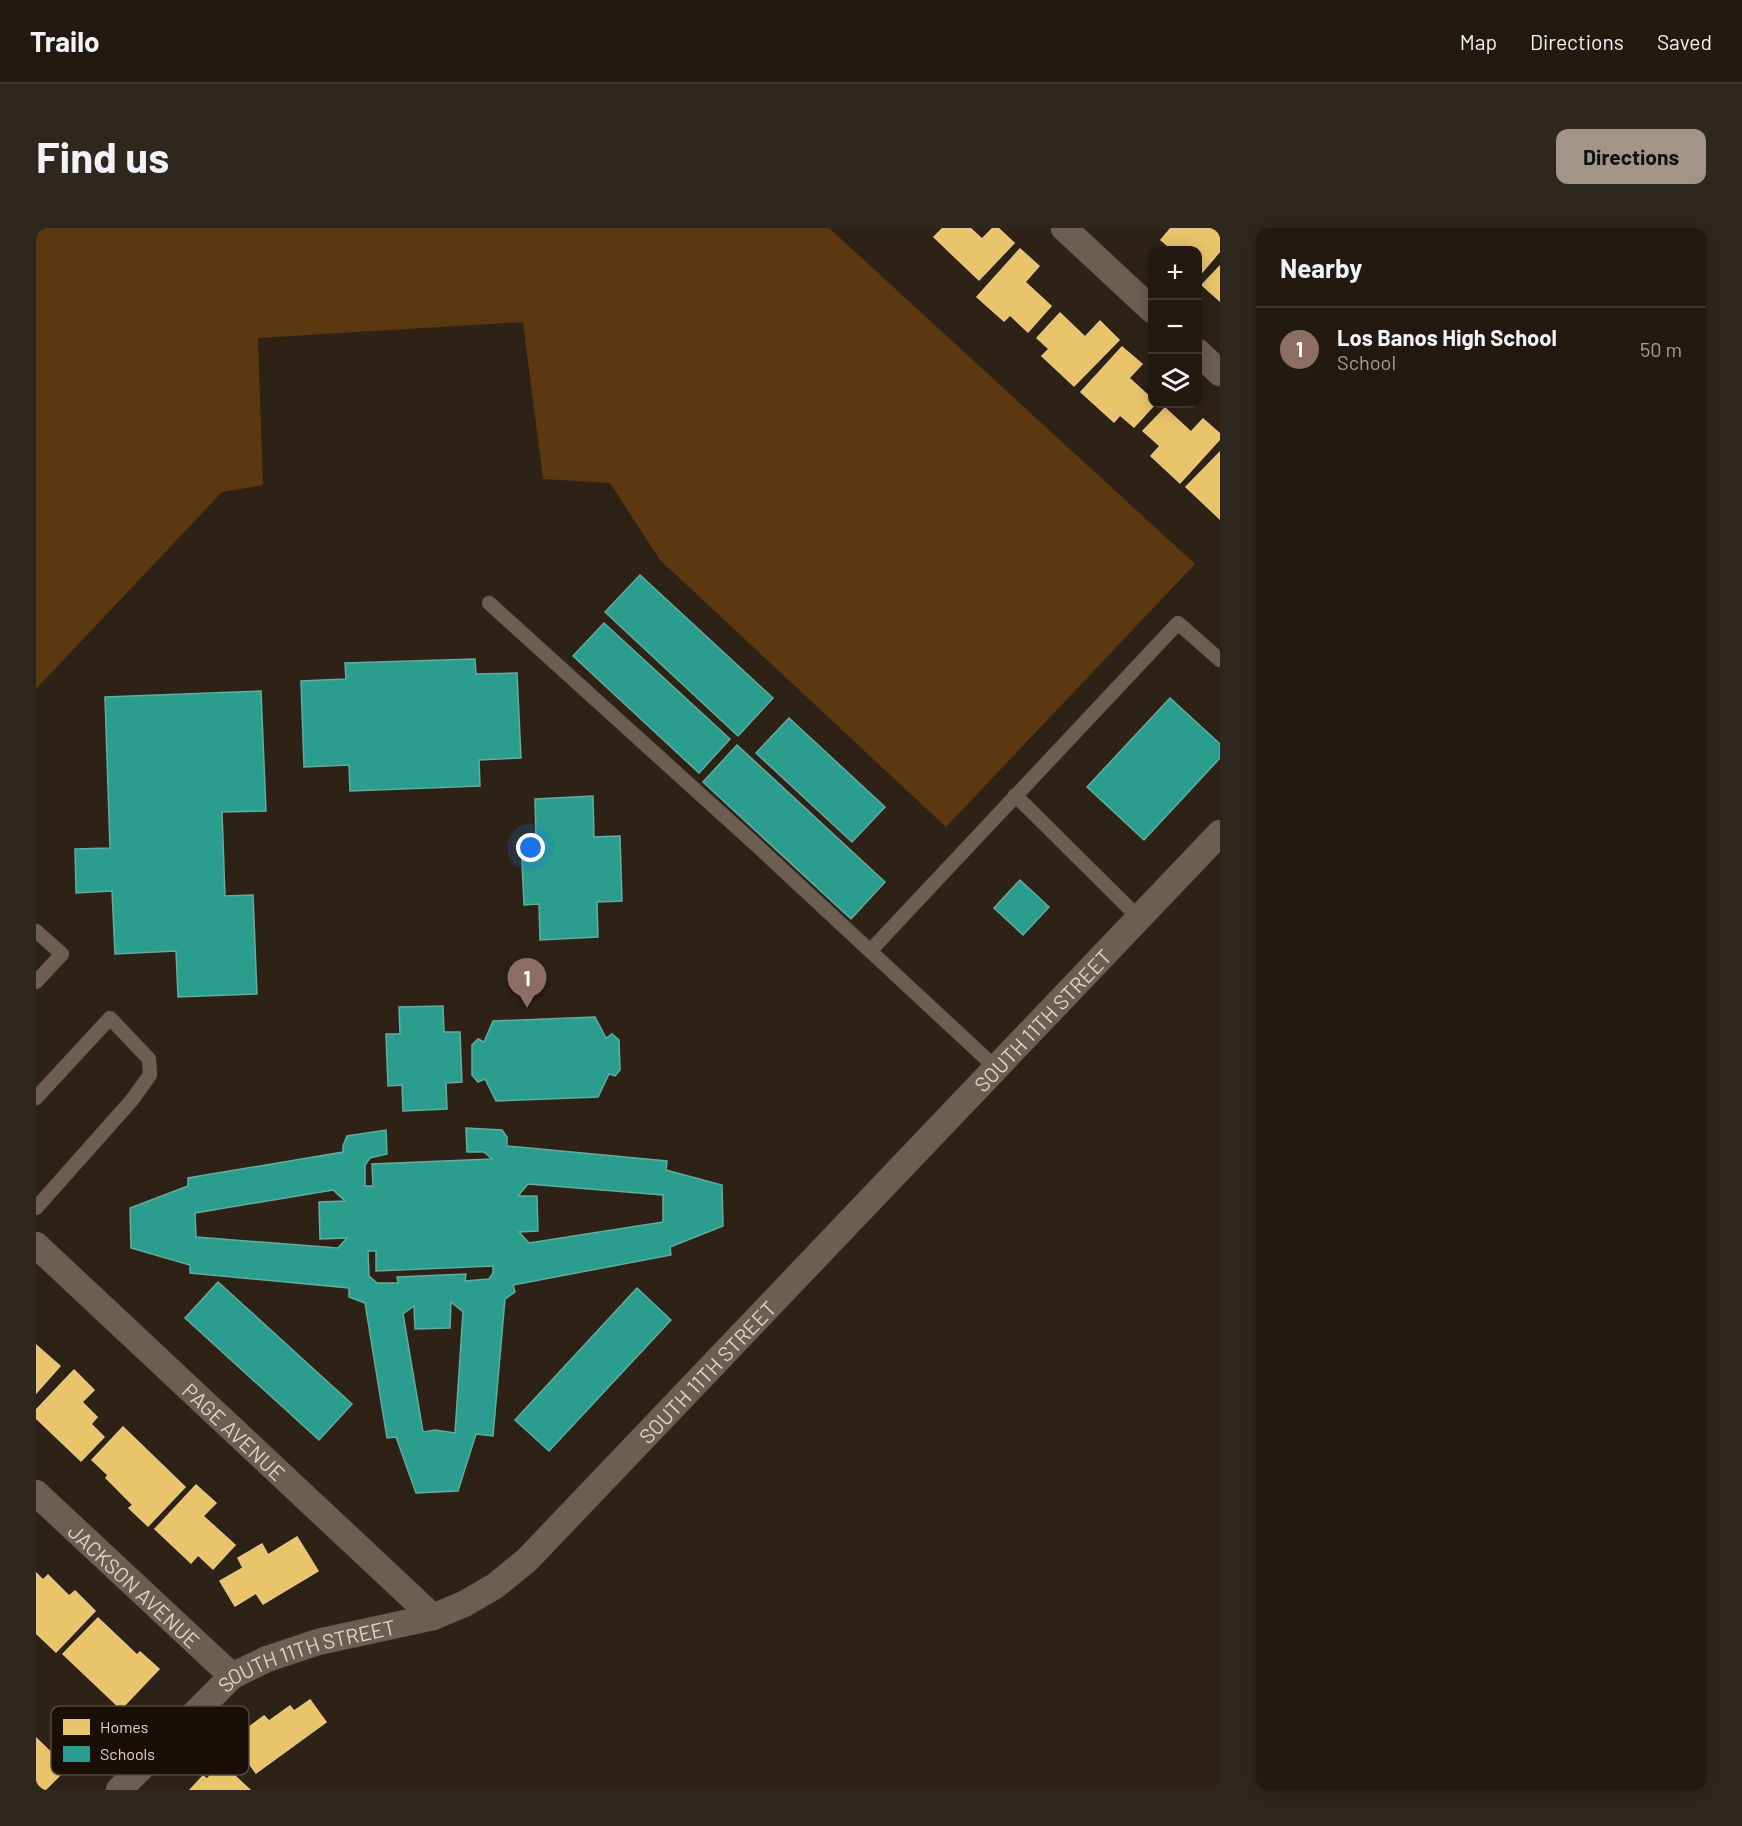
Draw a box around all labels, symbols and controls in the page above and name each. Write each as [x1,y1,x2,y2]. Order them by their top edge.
text: Trailo [30,24,100,58]
text: Map [1460,29,1497,54]
text: Directions [1530,29,1624,54]
text: Saved [1657,29,1712,54]
button: Directions [1556,129,1706,184]
text: Find us [36,131,169,181]
map controls [1148,246,1202,408]
button: + [1148,246,1202,300]
text: Nearby [1280,252,1362,283]
button: − [1148,300,1202,354]
text: Los Banos High School [1337,324,1557,350]
text: 1 [1296,337,1303,361]
text: 50 m [1640,337,1682,361]
text: School [1337,350,1396,374]
button: layers [1148,354,1202,408]
your location [516,833,545,862]
street label: SOUTH 11TH STREET [968,943,1116,1096]
pin: 1 [508,958,546,1008]
street label: SOUTH 11TH STREET [633,1295,780,1448]
street label: PAGE AVENUE [178,1377,291,1485]
street label: JACKSON AVENUE [64,1518,206,1653]
street label: SOUTH 11TH STREET [212,1613,397,1696]
legend [51,1706,249,1775]
text: Homes [100,1717,148,1736]
text: Schools [100,1744,155,1763]

